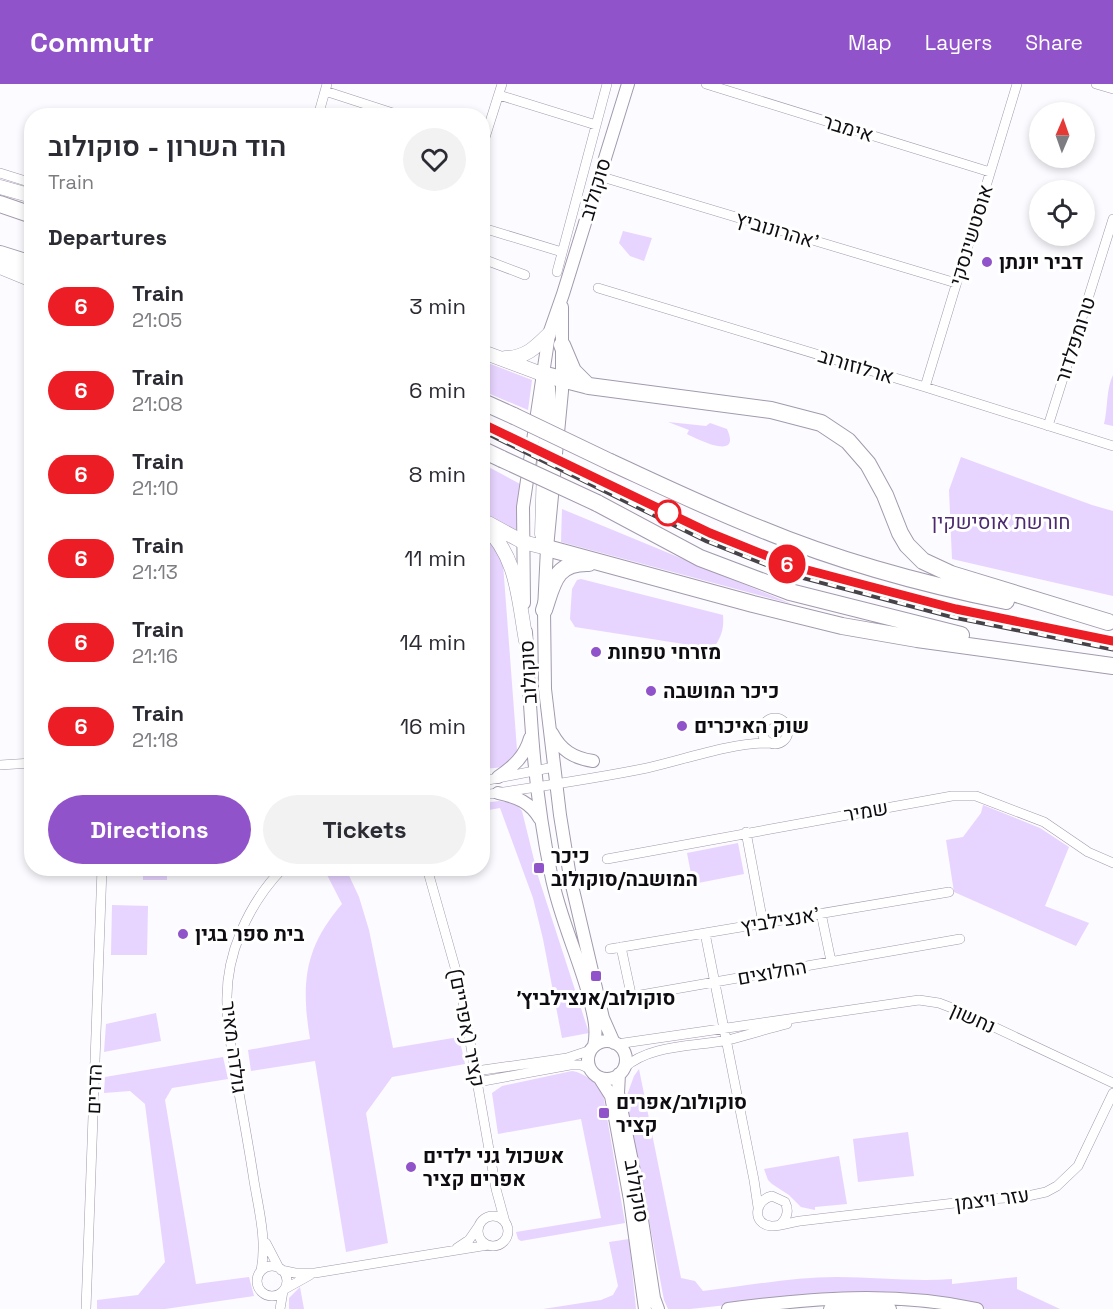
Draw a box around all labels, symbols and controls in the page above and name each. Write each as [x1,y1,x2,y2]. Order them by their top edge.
text: Commutr [30,24,154,60]
text: Map [848,29,892,56]
text: Layers [925,29,992,56]
text: Share [1025,29,1083,56]
north arrow [1029,102,1095,168]
map controls [1029,102,1095,246]
street label: אימבר [819,108,877,148]
text: הוד השרון - סוקולוב [48,128,286,164]
button: heart [403,128,466,191]
street label: סוקולוב [573,155,617,223]
text: Train [48,169,94,195]
button: locate [1029,180,1095,246]
street label: אוסטשינסקי [943,181,999,289]
street label: אהרונוביץ' [732,205,822,255]
text: Departures [48,223,167,251]
place label: דביר יונתן [999,249,1083,275]
marker: דביר יונתן [980,255,994,269]
text: Train [132,279,184,307]
text: 3 min [409,292,466,320]
text: 6 [75,293,87,320]
street label: טרומפלדור [1049,293,1101,387]
text: 21:05 [132,307,182,333]
street label: ארלוזורוב [815,342,897,390]
text: Train [132,363,184,391]
text: 6 min [409,376,466,404]
text: 6 [75,377,87,404]
text: 21:08 [132,391,183,417]
text: Train [132,447,184,475]
text: 8 min [409,460,466,488]
text: 6 [75,461,87,488]
text: 21:10 [132,475,179,501]
unlabelled marker [655,500,681,526]
park label: חורשת אוסישקין [932,509,1070,535]
text: Train [132,531,184,559]
text: 11 min [404,544,466,572]
line badge: 6 [768,544,806,584]
text: 6 [75,545,87,572]
text: 6 [781,551,793,578]
text: 21:13 [132,559,178,585]
text: Train [132,615,184,643]
text: 14 min [400,628,466,656]
text: 6 [75,629,87,656]
place label: מזרחי טפחות [608,639,721,665]
street label: סוקולוב [513,640,543,704]
text: 21:16 [132,643,178,669]
marker: מזרחי טפחות [589,645,603,659]
place label: כיכר המושבה [663,678,779,704]
marker: כיכר המושבה [644,684,658,698]
text: Train [132,699,184,727]
text: 16 min [400,712,466,740]
text: 6 [75,713,87,740]
place label: שוק האיכרים [694,713,809,739]
marker: שוק האיכרים [675,719,689,733]
text: 21:18 [132,727,178,753]
street label: שמיר [842,794,890,828]
button: Directions [48,795,251,864]
button: Tickets [263,795,466,864]
place label: כיכר המושבה/סוקולוב [551,843,698,892]
marker: כיכר המושבה/סוקולוב [532,861,546,875]
street label: אנצילביץ' [739,901,821,939]
place label: בית ספר בגין [195,921,305,947]
marker: בית ספר בגין [176,927,190,941]
street label: החלוצים [735,953,809,991]
street label: קציר (אפריים) [443,967,491,1089]
marker: סוקולוב/אנצילביץ׳ [589,969,603,983]
place label: סוקולוב/אנצילביץ׳ [517,985,675,1011]
street label: נחשון [946,997,1000,1039]
street label: גולדה מאיר [215,999,253,1095]
street label: הדרים [80,1063,108,1115]
place label: סוקולוב/אפרים קציר [616,1089,747,1138]
marker: סוקולוב/אפרים קציר [597,1106,611,1120]
place label: אשכול גני ילדים אפרים קציר [423,1143,564,1192]
street label: סוקולוב [619,1157,655,1225]
marker: אשכול גני ילדים אפרים קציר [404,1160,418,1174]
street label: עזר ויצמן [953,1182,1031,1216]

